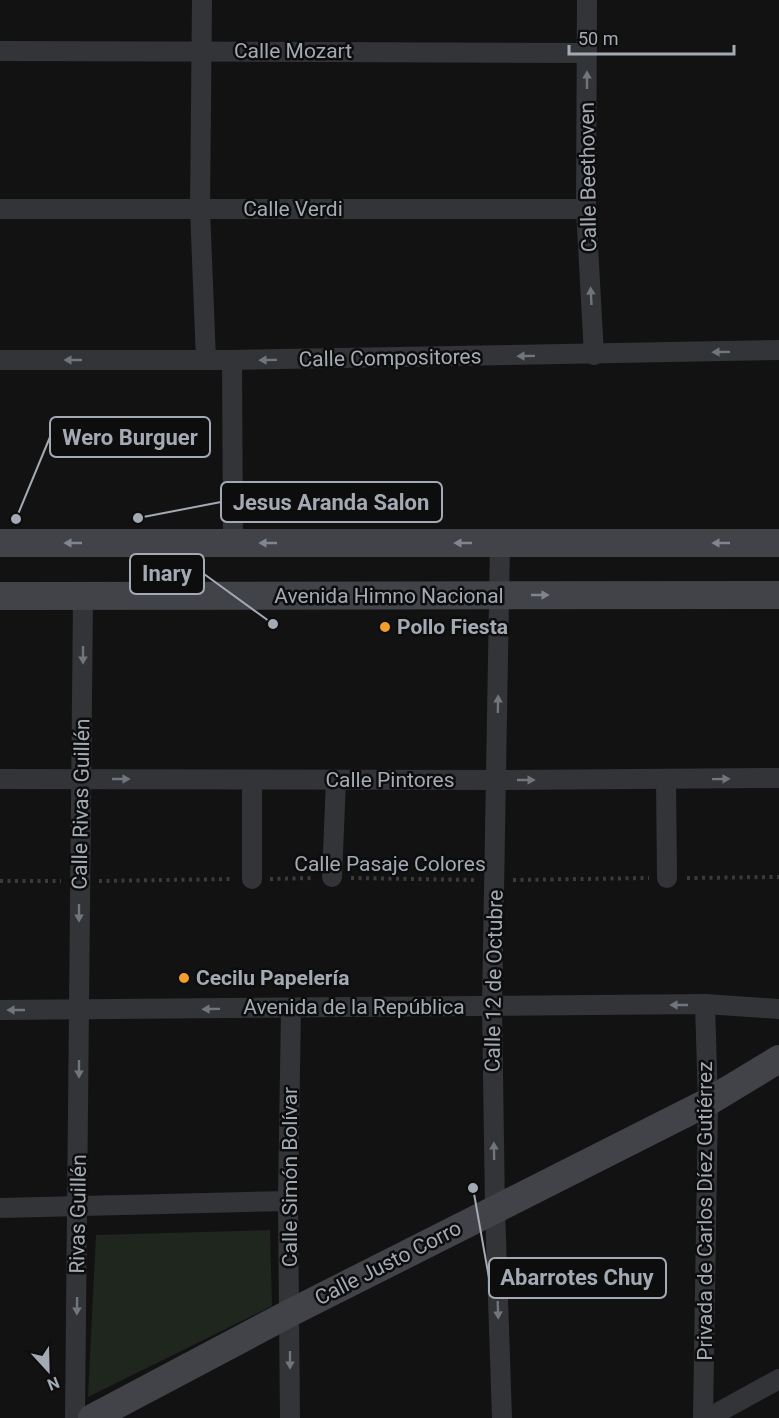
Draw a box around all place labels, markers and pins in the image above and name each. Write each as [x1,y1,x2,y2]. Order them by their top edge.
callout: Wero Burguer [50,417,210,457]
callout: Jesus Aranda Salon [221,482,442,522]
callout: Inary [130,554,204,594]
place label: Pollo Fiesta [397,615,508,639]
marker: Pollo Fiesta [378,620,392,634]
place label: Cecilu Papelería [196,966,350,990]
marker: Cecilu Papelería [177,971,191,985]
callout: Abarrotes Chuy [489,1258,666,1298]

